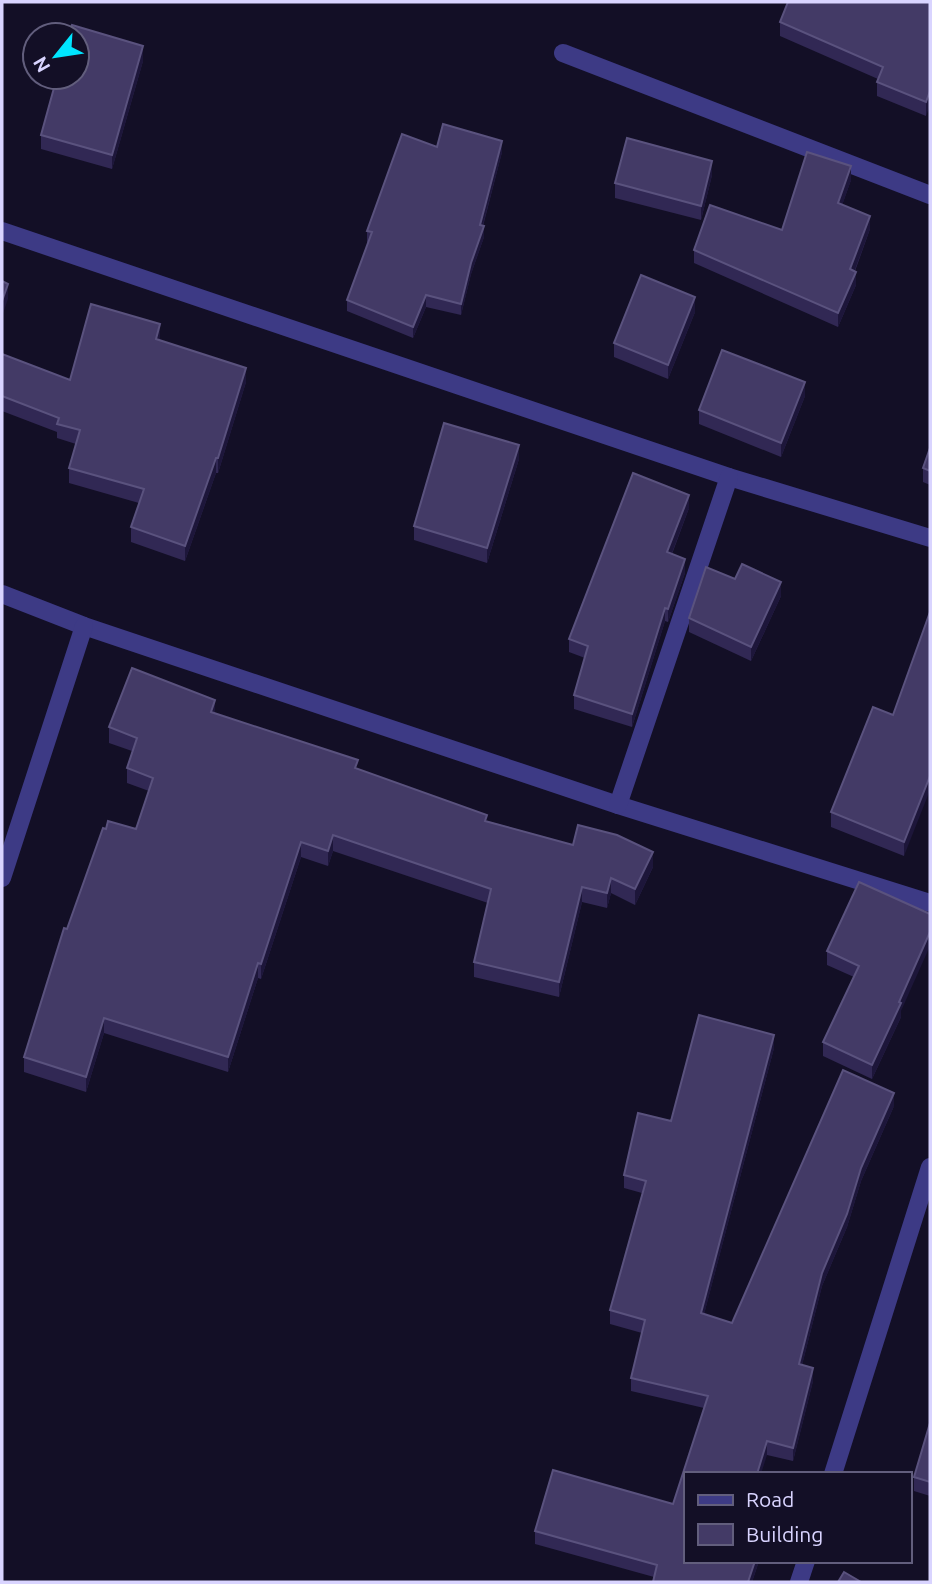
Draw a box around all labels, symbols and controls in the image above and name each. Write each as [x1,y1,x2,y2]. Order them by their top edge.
north arrow [21,21,91,91]
text: N [28,53,54,76]
legend [684,1472,911,1563]
text: Road [746,1487,794,1511]
text: Building [746,1522,823,1546]

